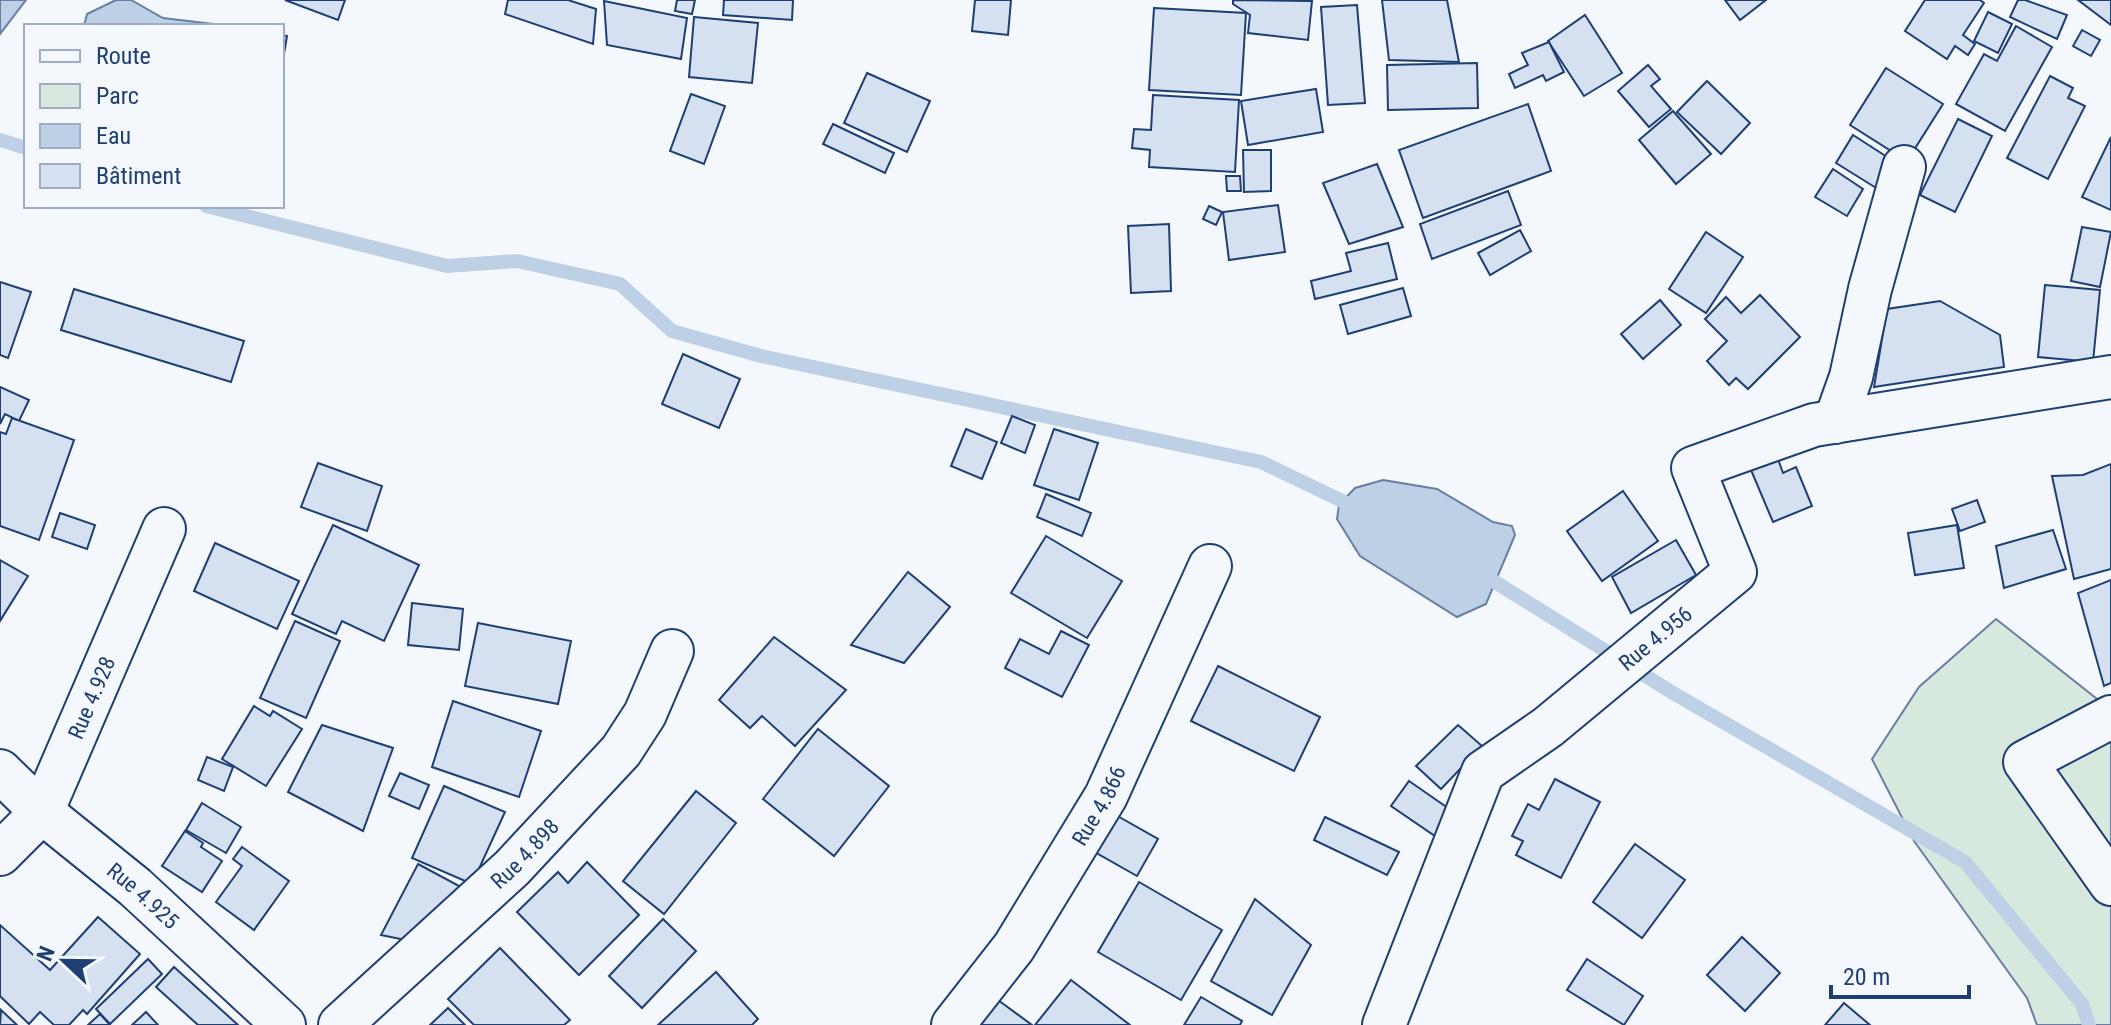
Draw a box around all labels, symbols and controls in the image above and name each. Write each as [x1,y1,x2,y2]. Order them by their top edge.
legend [24,24,284,208]
text: Route [96,42,151,70]
text: Parc [96,82,139,110]
text: Eau [96,122,131,150]
text: Bâtiment [96,162,181,190]
street label: Rue 4.956 [1614,601,1697,676]
street label: Rue 4.928 [63,653,120,742]
street label: Rue 4.866 [1067,762,1130,850]
street label: Rue 4.898 [486,814,564,894]
street label: Rue 4.925 [102,857,184,934]
north arrow [24,921,104,1001]
text: N [32,943,60,965]
scale bar [1831,949,1969,999]
text: 20 m [1843,963,1890,991]

